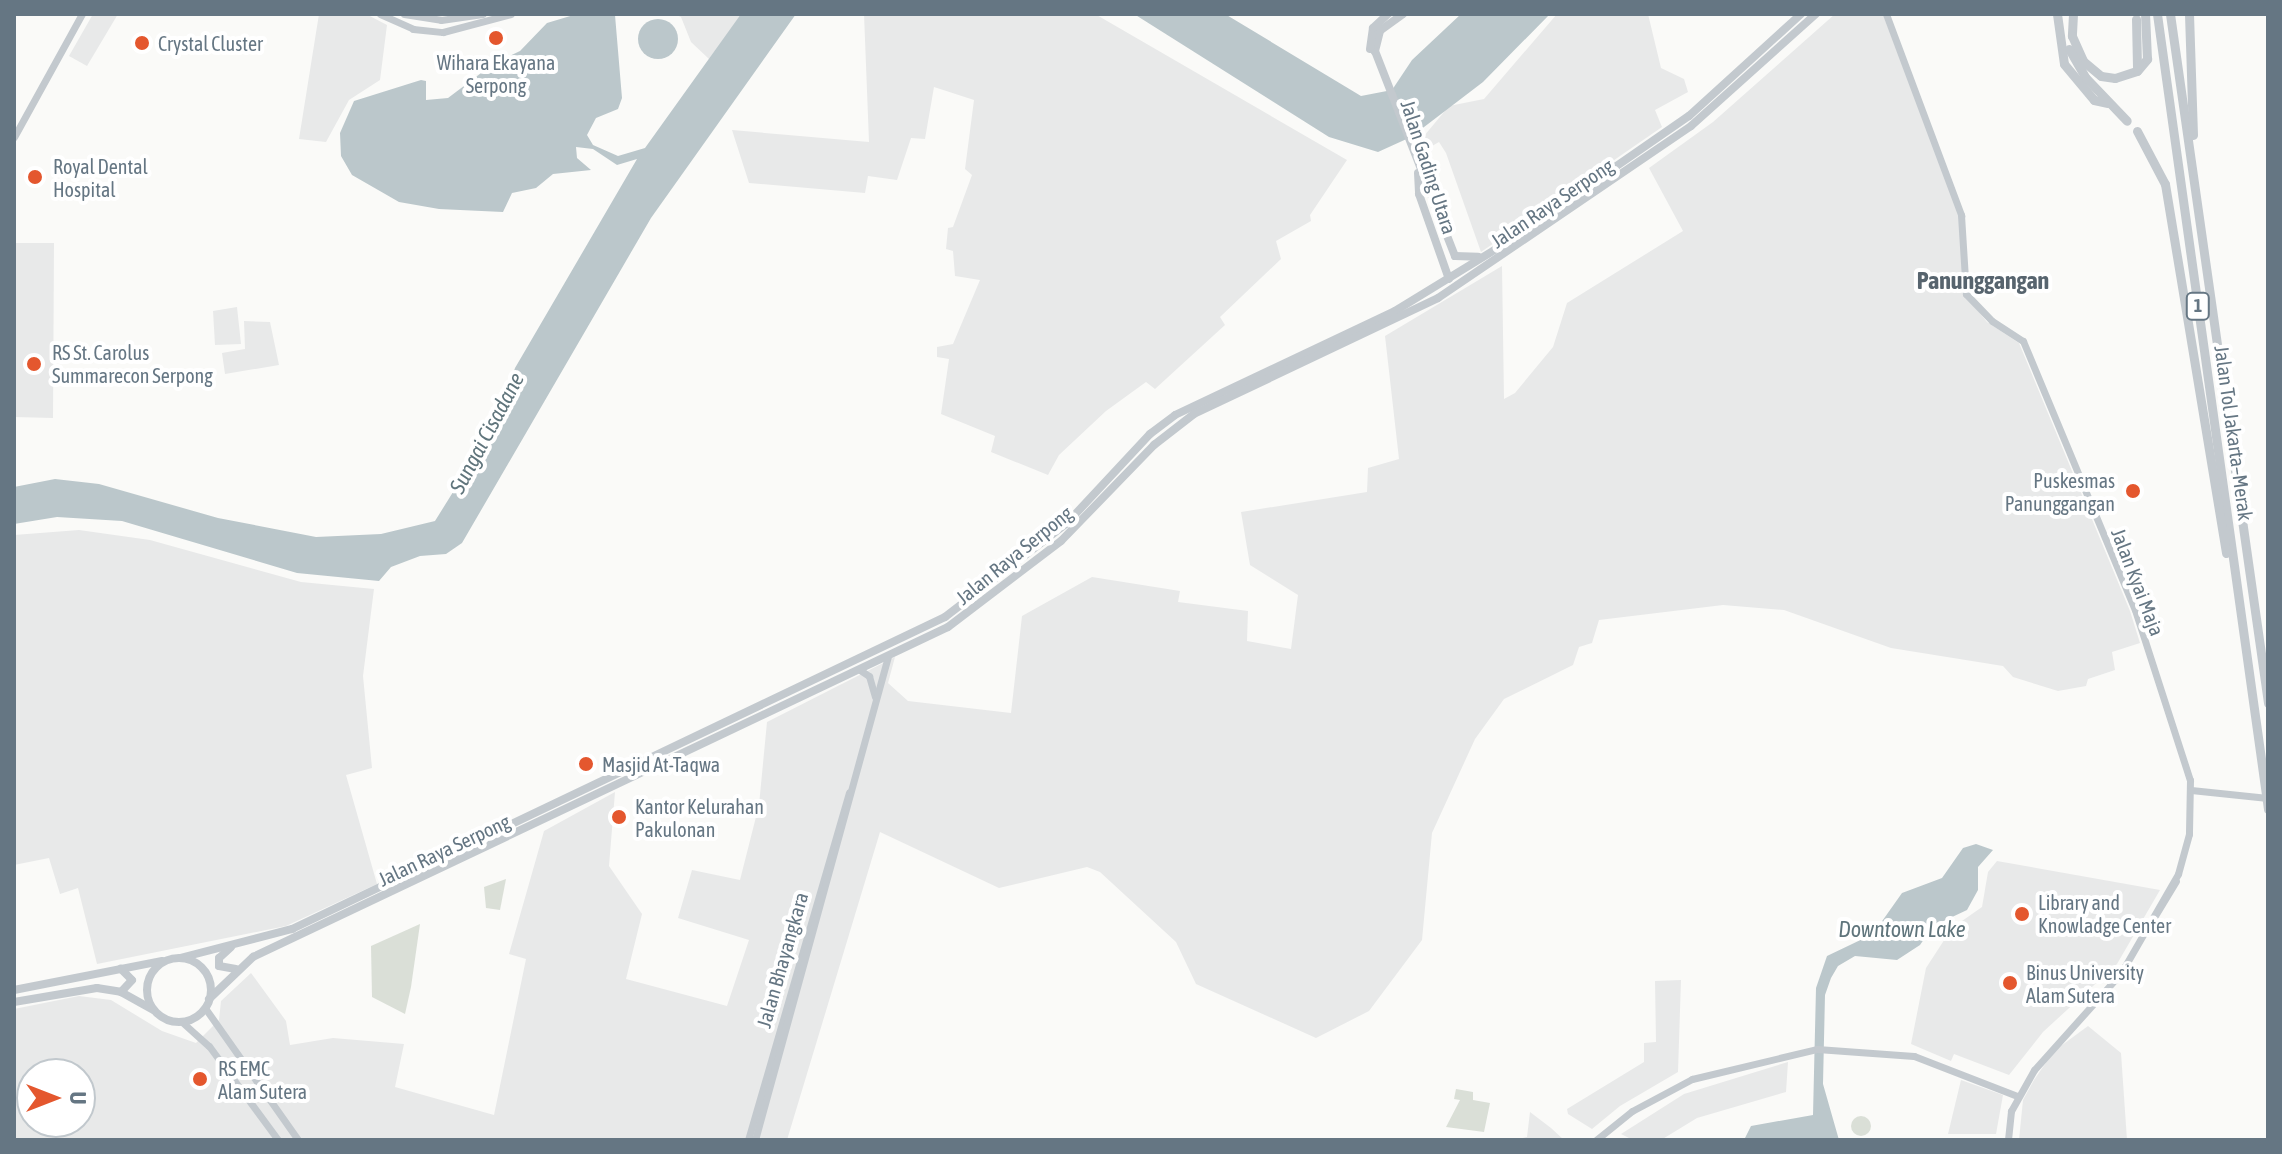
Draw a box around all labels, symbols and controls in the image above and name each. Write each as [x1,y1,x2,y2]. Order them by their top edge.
marker: Wihara Ekayana Serpong [487,29,505,47]
place label: Crystal Cluster [158,31,263,55]
marker: Crystal Cluster [133,34,151,52]
place label: Wihara Ekayana Serpong [437,50,555,97]
street label: Jalan Gading Utara [1396,97,1462,237]
street label: Jalan Raya Serpong [1486,153,1618,253]
place label: Royal Dental Hospital [53,154,148,201]
marker: Royal Dental Hospital [24,166,46,188]
district label: Panunggangan [1917,267,2049,295]
road number: 1 [2184,292,2212,320]
place label: RS St. Carolus Summarecon Serpong [52,340,213,387]
street label: Jalan Tol Jakarta–Merak [2210,344,2258,522]
marker: RS St. Carolus Summarecon Serpong [23,353,45,375]
water label: Sungai Cisadane [444,368,530,498]
place label: Puskesmas Panunggangan [2005,468,2115,515]
marker: Puskesmas Panunggangan [2122,480,2144,502]
street label: Jalan Raya Serpong [951,501,1077,609]
street label: Jalan Kyai Maja [2107,525,2169,639]
place label: Masjid At-Taqwa [602,752,720,776]
marker: Masjid At-Taqwa [577,755,595,773]
place label: Kantor Kelurahan Pakulonan [635,794,764,841]
marker: Kantor Kelurahan Pakulonan [610,808,628,826]
street label: Jalan Raya Serpong [374,809,514,891]
street label: Jalan Bhayangkara [751,890,813,1030]
place label: Library and Knowladge Center [2038,890,2171,937]
marker: Library and Knowladge Center [2013,905,2031,923]
water label: Downtown Lake [1838,917,1966,943]
place label: Binus University Alam Sutera [2026,960,2144,1007]
marker: Binus University Alam Sutera [2001,974,2019,992]
place label: RS EMC Alam Sutera [218,1056,307,1103]
north arrow [16,1058,96,1138]
marker: RS EMC Alam Sutera [189,1068,211,1090]
text: U [65,1092,91,1104]

